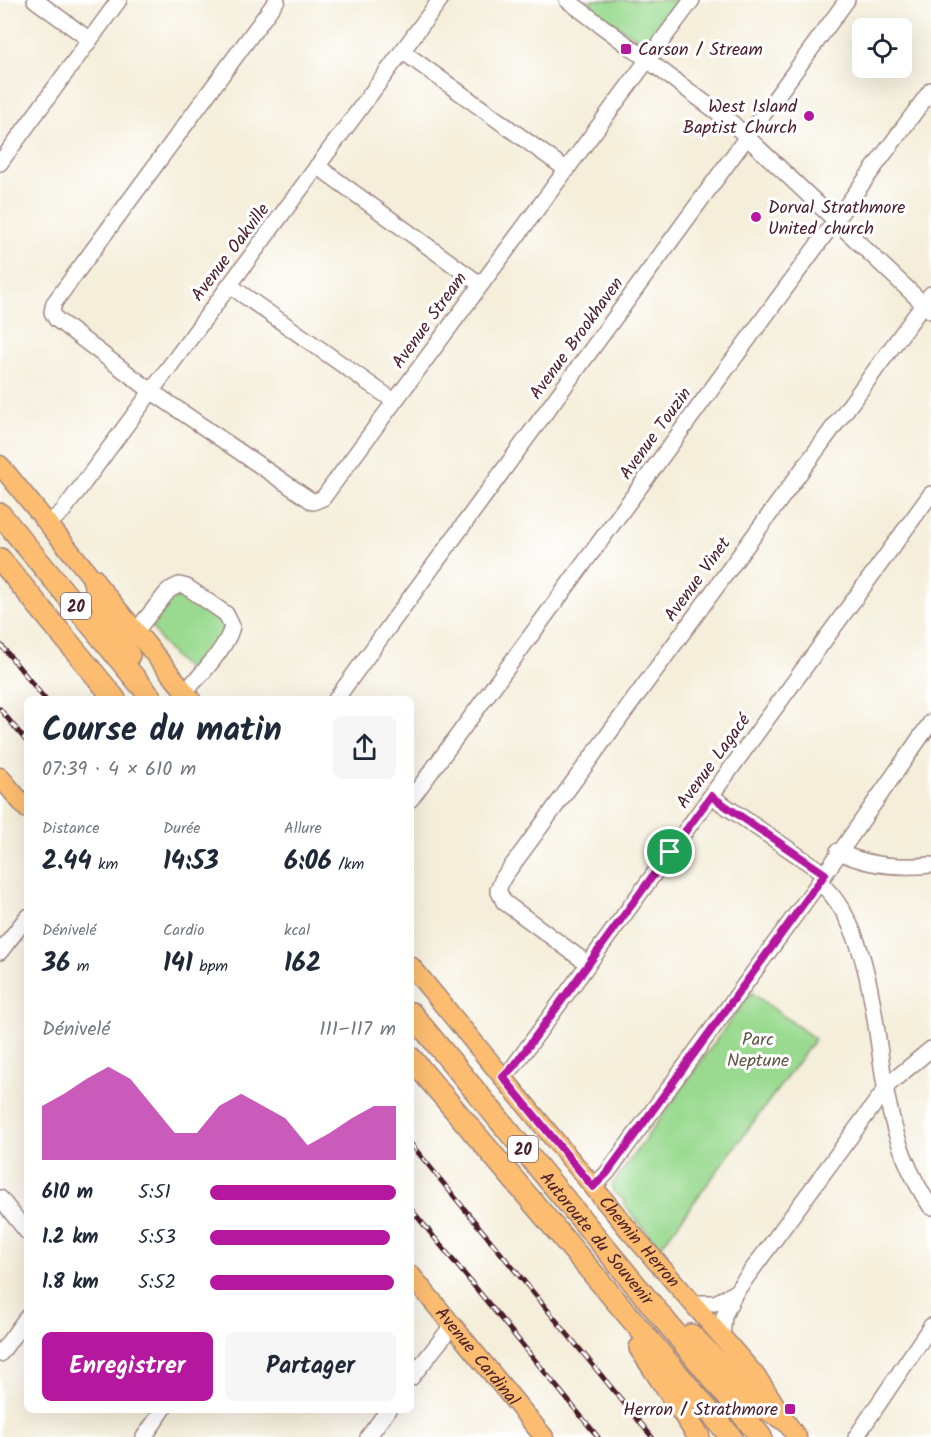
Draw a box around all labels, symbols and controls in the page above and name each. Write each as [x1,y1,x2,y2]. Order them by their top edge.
map controls [852,18,912,78]
button: locate [852,18,912,78]
place label: Carson / Stream [638,36,763,65]
marker: Carson / Stream [619,42,633,56]
place label: West Island Baptist Church [683,93,798,143]
marker: West Island Baptist Church [802,109,816,123]
place label: Dorval Strathmore United church [768,194,905,244]
street label: Avenue Oakville [184,197,278,308]
marker: Dorval Strathmore United church [749,210,763,224]
street label: Avenue Stream [385,266,475,375]
street label: Avenue Brookhaven [523,271,632,406]
street label: Avenue Touzin [613,381,700,486]
street label: Avenue Vinet [657,531,740,628]
road number: 20 [61,593,91,619]
text: Course du matin [42,705,282,758]
street label: Avenue Lagacé [670,707,759,815]
button: share [333,716,396,779]
text: 07:39 · 4 × 610 m [42,754,196,786]
text: Distance [42,816,100,841]
text: Durée [163,816,201,841]
text: Allure [284,816,322,841]
pin [644,826,695,877]
icon: arrive [653,835,686,868]
text: 2.44 [42,841,92,883]
text: 14:53 [163,841,219,883]
text: 6:06 [284,841,332,883]
text: km [92,852,118,877]
text: /km [332,852,364,877]
text: Dénivelé [42,918,97,943]
text: Cardio [163,918,204,943]
text: kcal [284,918,310,943]
text: 36 [42,943,70,985]
text: 141 [163,943,193,985]
text: 162 [284,943,321,985]
text: m [70,954,89,979]
text: bpm [193,954,228,979]
text: Dénivelé [42,1014,110,1046]
text: 111–117 m [319,1014,396,1046]
park label: Parc Neptune [727,1026,789,1076]
road number: 20 [508,1136,538,1162]
street label: Autoroute du Souvenir [531,1166,661,1313]
text: 610 m [42,1177,93,1209]
text: 5:51 [138,1177,171,1209]
street label: Chemin Herron [590,1190,686,1295]
text: 1.2 km [42,1222,98,1254]
text: 5:53 [138,1222,176,1254]
text: 1.8 km [42,1267,99,1299]
text: 5:52 [138,1267,176,1299]
street label: Avenue Cardinal [427,1301,527,1414]
button: Enregistrer [42,1332,213,1401]
button: Partager [225,1332,396,1401]
place label: Herron / Strathmore [623,1396,778,1425]
marker: Herron / Strathmore [783,1402,797,1416]

